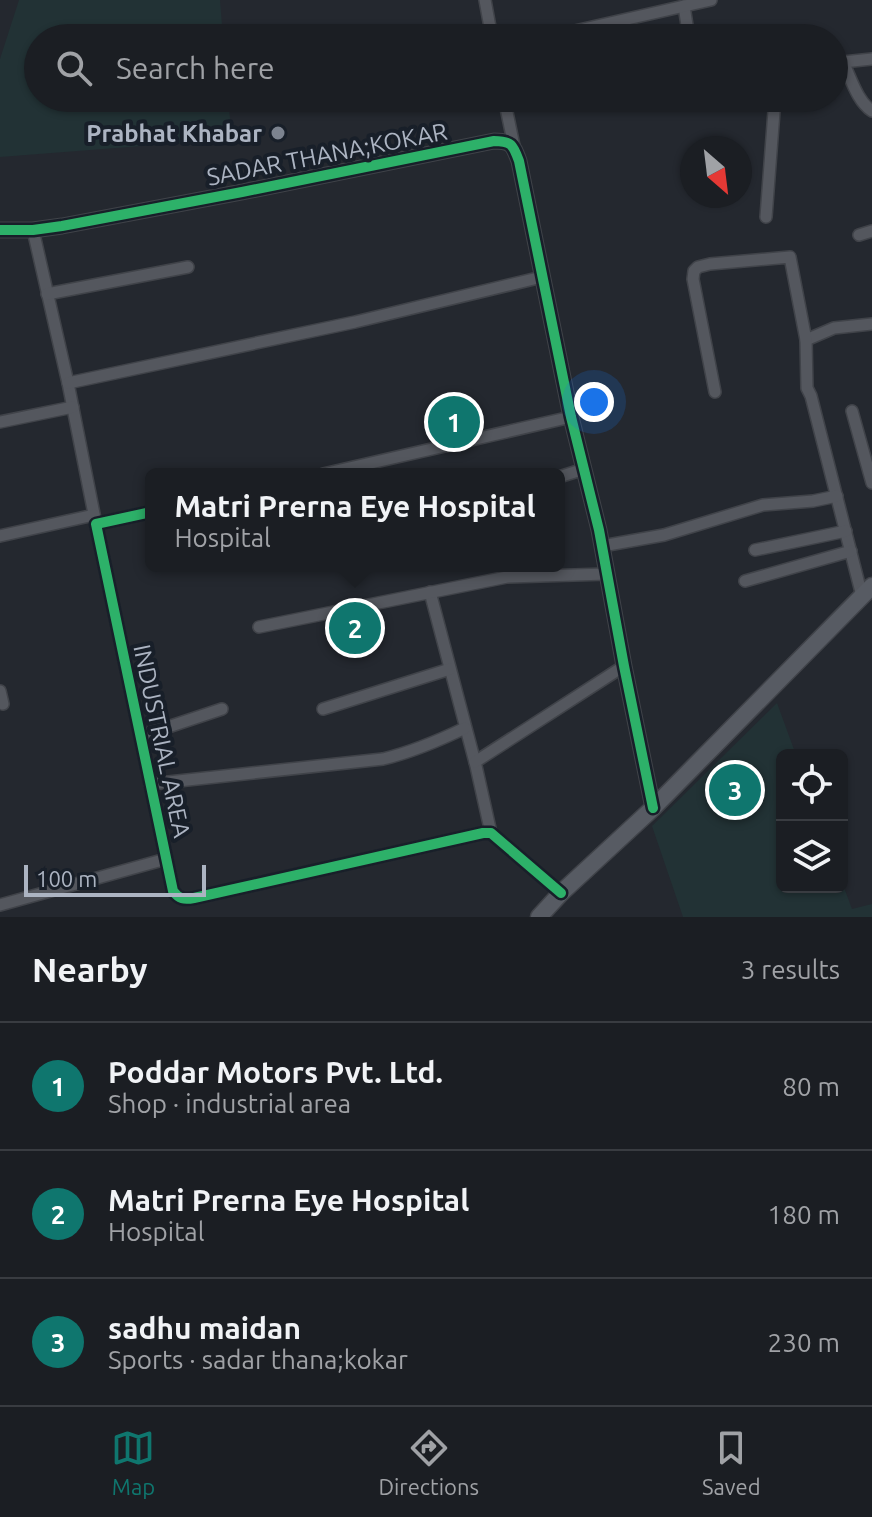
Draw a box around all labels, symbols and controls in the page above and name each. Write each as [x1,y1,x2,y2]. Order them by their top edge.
search box [24,24,848,112]
icon: search [52,46,96,90]
text: Search here [116,51,275,85]
street label: SADAR THANA;KOKAR [205,117,449,191]
place label: Prabhat Khabar [86,120,262,147]
marker: Prabhat Khabar [269,124,287,142]
north arrow [680,136,752,208]
your location [574,382,614,422]
pin: 1 [428,392,480,452]
popup [145,468,565,572]
text: Matri Prerna Eye Hospital [174,489,536,523]
text: Hospital [174,523,271,552]
pin: 2 [329,598,381,658]
street label: INDUSTRIAL AREA [128,642,196,841]
map controls [776,749,848,893]
button: locate [776,749,848,821]
pin: 3 [709,760,761,820]
button: layers [776,821,848,893]
scale bar [24,861,206,897]
text: 100 m [36,866,97,891]
text: Nearby [32,950,147,988]
text: 3 results [741,955,840,984]
text: Poddar Motors Pvt. Ltd. [108,1055,443,1089]
text: 1 [51,1072,65,1101]
text: 80 m [782,1072,840,1101]
text: Shop · industrial area [108,1089,351,1118]
text: Matri Prerna Eye Hospital [108,1183,469,1217]
text: 2 [51,1200,65,1229]
text: 180 m [768,1200,840,1229]
text: Hospital [108,1217,205,1246]
text: sadhu maidan [108,1311,301,1345]
text: 3 [51,1328,65,1357]
text: 230 m [768,1328,840,1357]
text: Sports · sadar thana;kokar [108,1345,408,1374]
tab: Map [111,1426,155,1499]
tab: Directions [378,1426,479,1499]
tab: Saved [702,1426,761,1499]

